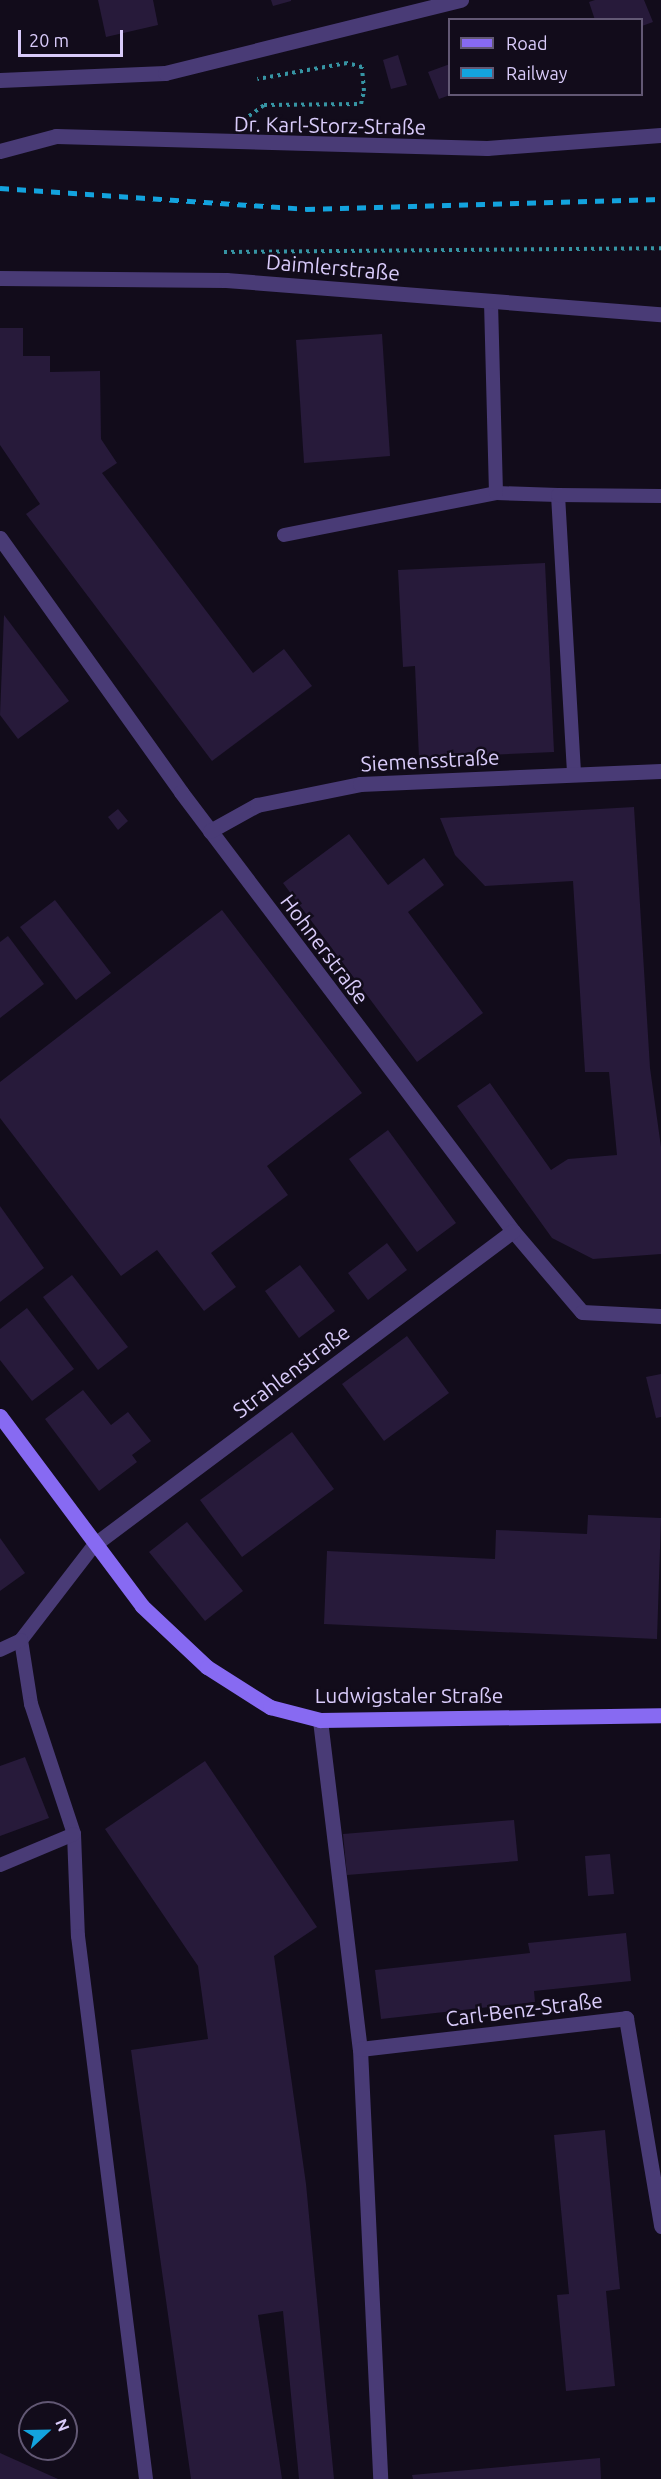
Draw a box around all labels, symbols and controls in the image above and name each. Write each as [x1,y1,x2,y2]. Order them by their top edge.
scale bar [21,18,126,56]
legend [448,18,643,96]
text: 20 m [29,30,69,50]
text: Road [506,33,548,53]
text: Railway [506,63,567,83]
street label: Dr. Karl-Storz-Straße [234,111,426,139]
street label: Daimlerstraße [265,249,401,285]
street label: Siemensstraße [360,744,500,776]
street label: Hohnerstraße [276,889,374,1009]
street label: Strahlenstraße [228,1319,354,1423]
street label: Ludwigstaler Straße [315,1682,503,1708]
street label: Carl-Benz-Straße [444,1987,604,2031]
north arrow [18,2401,78,2461]
text: N [52,2416,73,2434]

